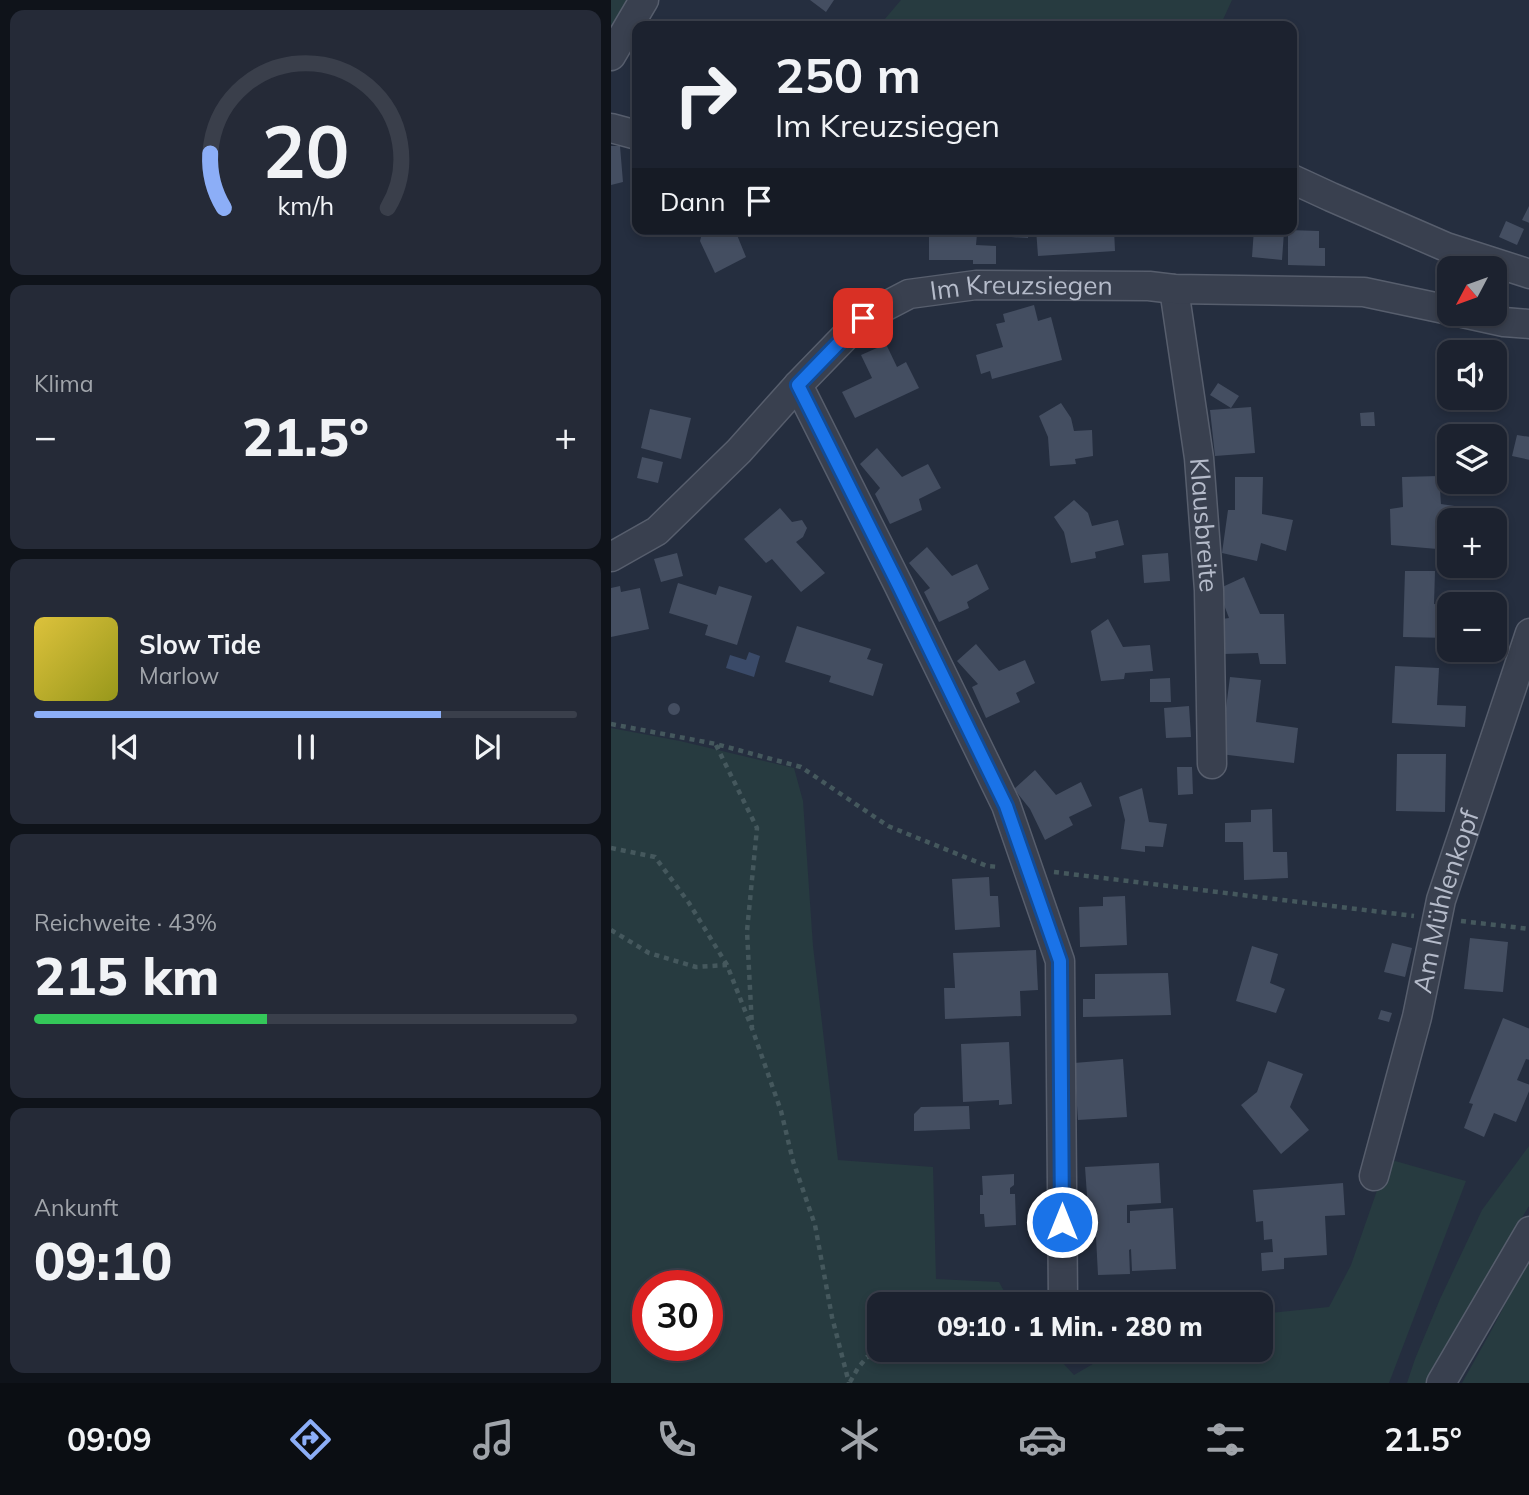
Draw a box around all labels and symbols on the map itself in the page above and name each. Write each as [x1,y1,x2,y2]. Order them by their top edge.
north arrow [1437,256,1507,326]
street label: Im Kreuzsiegen [928,267,1113,307]
pin [833,288,893,348]
street label: Klausbreite [1183,457,1226,593]
street label: Am Mühlenkopf [1405,804,1486,996]
position arrow [1025,1185,1099,1259]
speed limit sign: 30 [632,1270,723,1361]

